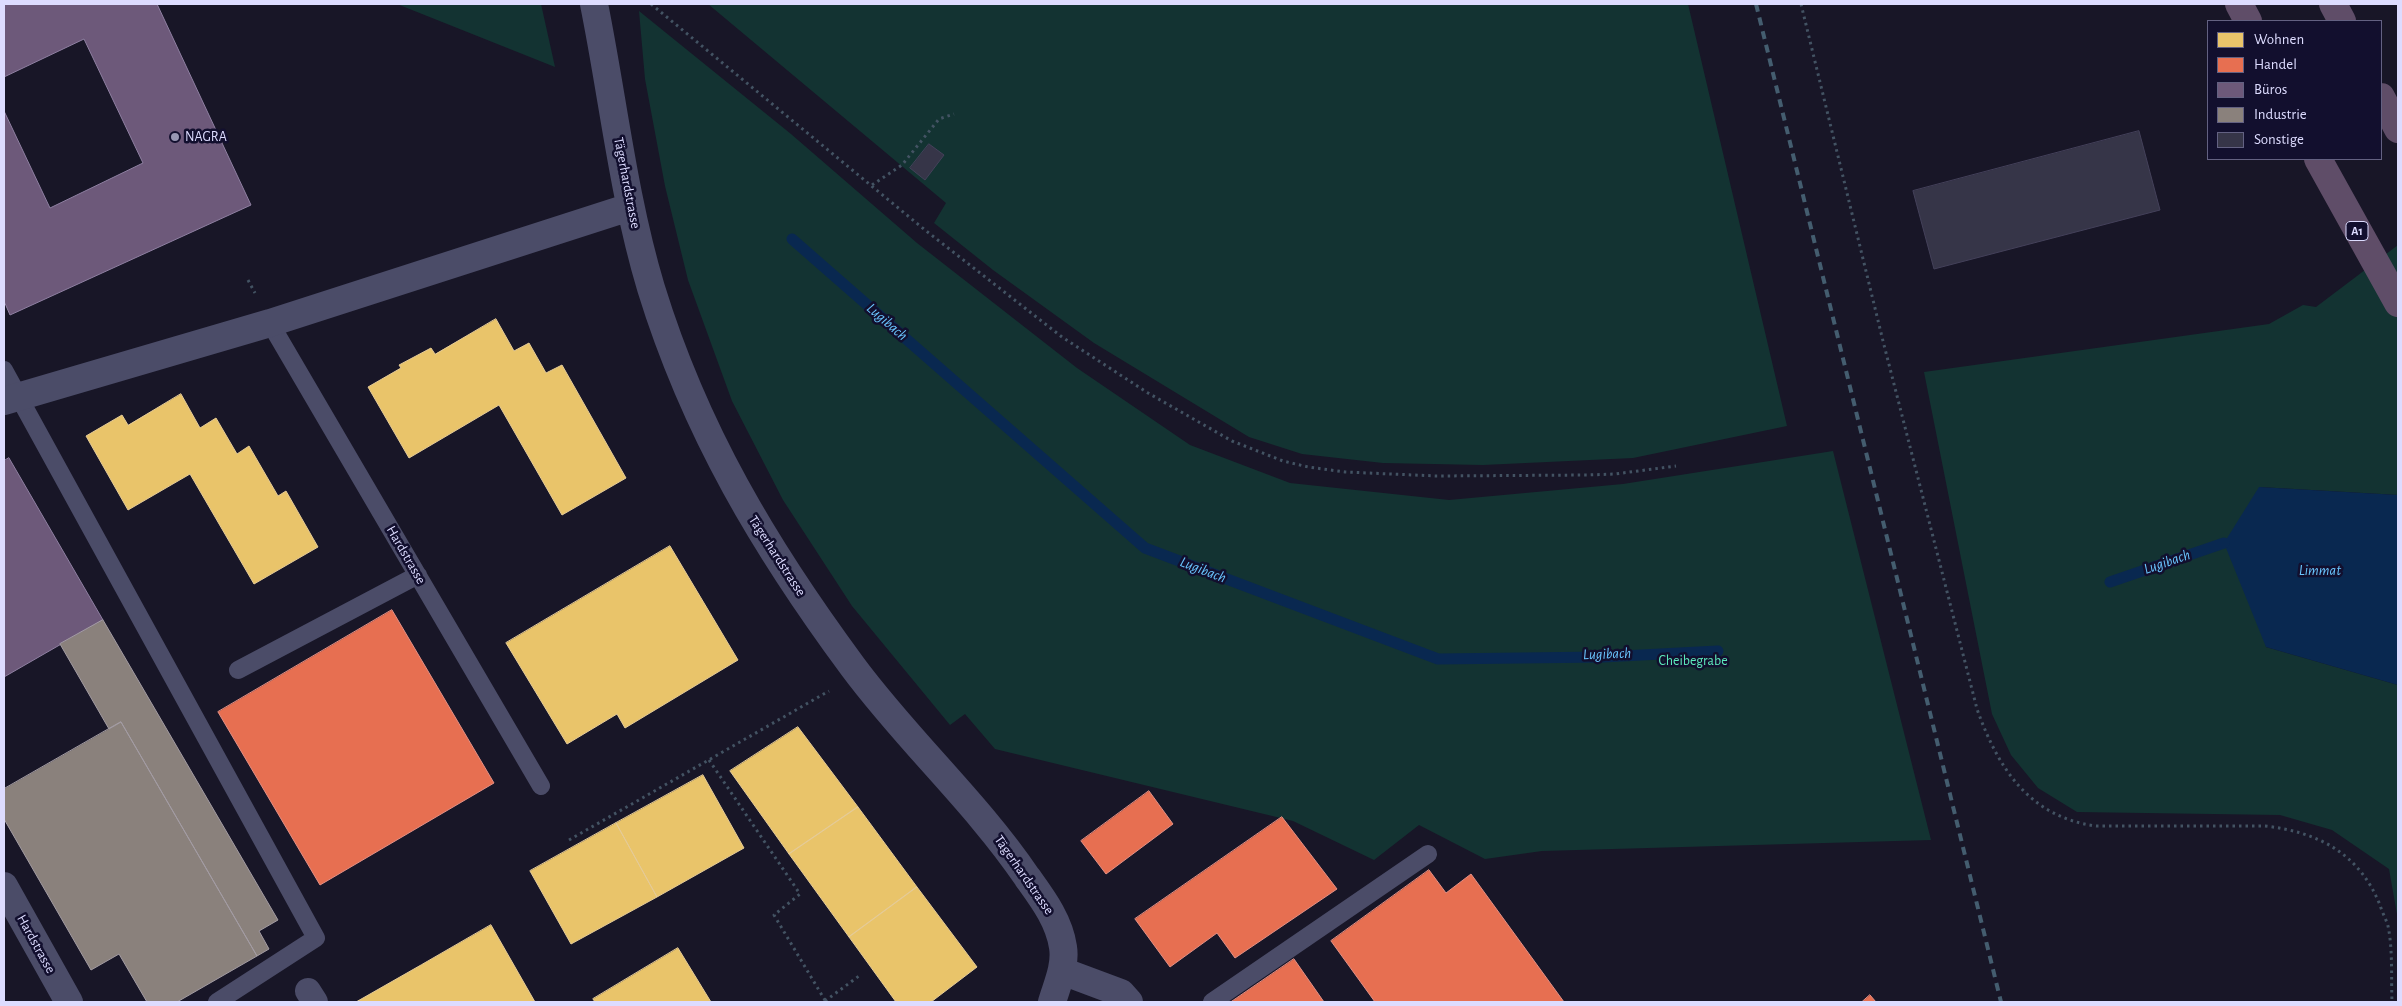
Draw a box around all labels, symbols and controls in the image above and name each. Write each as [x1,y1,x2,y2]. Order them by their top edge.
legend [2207,20,2382,160]
text: Wohnen [2254,32,2304,47]
text: Handel [2254,57,2297,72]
text: Büros [2254,82,2287,97]
text: Industrie [2254,107,2307,122]
place label: NAGRA [185,129,227,145]
marker: NAGRA [169,131,181,143]
text: Sonstige [2254,132,2304,147]
street label: Tägerhardstrasse [610,136,644,230]
road number: A1 [2346,222,2368,240]
water label: Lugibach [863,299,911,345]
street label: Tägerhardstrasse [745,512,809,600]
street label: Hardstrasse [383,523,429,587]
water label: Lugibach [2141,546,2193,578]
water label: Lugibach [1177,553,1229,587]
water label: Limmat [2299,561,2341,579]
water label: Lugibach [1583,644,1631,664]
park label: Cheibegrabe [1658,653,1728,669]
street label: Tägerhardstrasse [990,832,1058,918]
street label: Hardstrasse [13,912,59,976]

